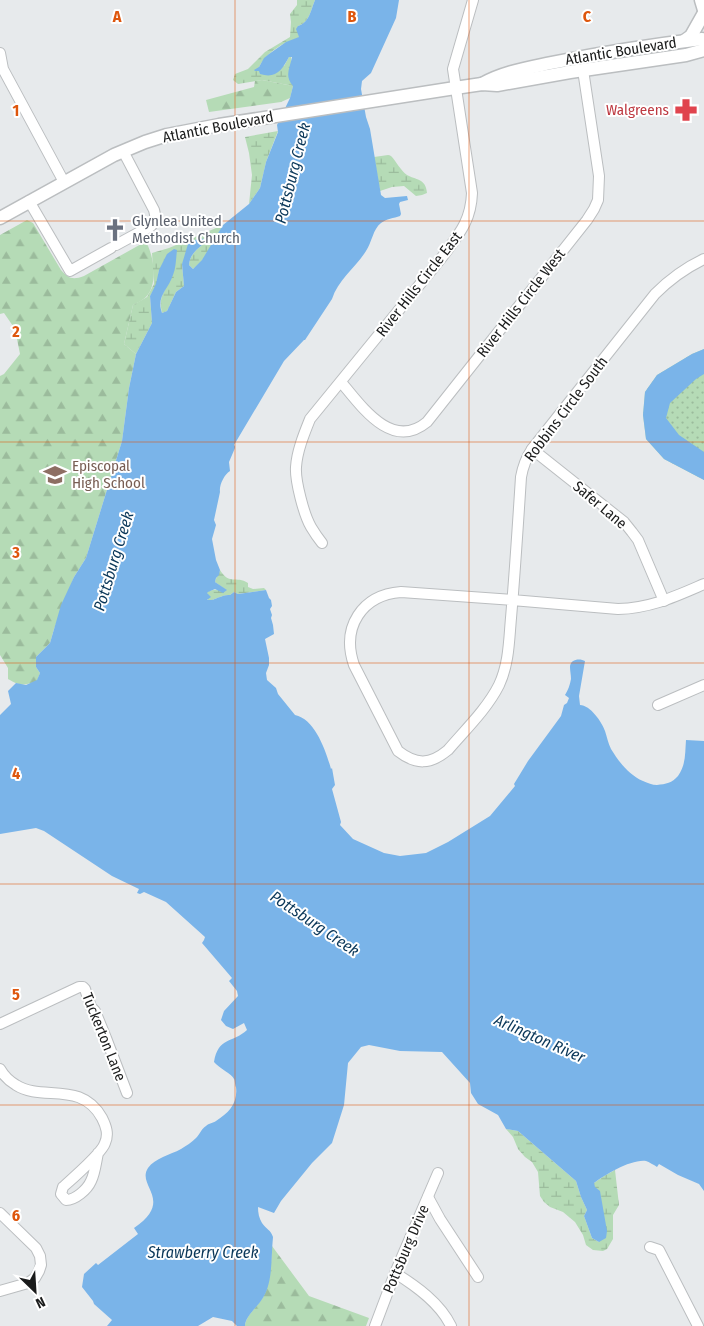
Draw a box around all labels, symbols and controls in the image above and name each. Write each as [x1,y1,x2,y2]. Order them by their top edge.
text: A [112,7,122,26]
text: B [348,7,357,26]
text: C [583,7,592,26]
street label: Atlantic Boulevard [564,33,678,69]
pharmacy icon: Walgreens [673,97,699,123]
text: 1 [13,101,19,120]
place label: Walgreens [606,101,669,119]
street label: Atlantic Boulevard [161,107,275,147]
water label: Pottsburg Creek [271,121,314,225]
place label: Glynlea United Methodist Church [132,212,240,247]
church icon: Glynlea United Methodist Church [102,217,128,243]
street label: River Hills Circle East [372,228,466,340]
street label: River Hills Circle West [473,245,569,361]
text: 2 [11,322,20,341]
street label: Robbins Circle South [521,353,611,465]
place label: Episcopal High School [72,457,145,492]
school or university icon: Episcopal High School [42,462,68,488]
street label: Safer Lane [569,477,631,533]
water label: Pottsburg Creek [89,509,138,613]
text: 3 [11,543,20,562]
text: 4 [12,764,20,783]
water label: Pottsburg Creek [267,887,363,960]
text: 5 [12,985,20,1004]
street label: Tuckerton Lane [78,990,130,1084]
water label: Arlington River [491,1010,588,1067]
street label: Pottsburg Drive [379,1202,433,1296]
text: 6 [12,1206,20,1225]
water label: Strawberry Creek [147,1243,258,1262]
north arrow [10,1266,60,1316]
text: N [33,1293,48,1312]

